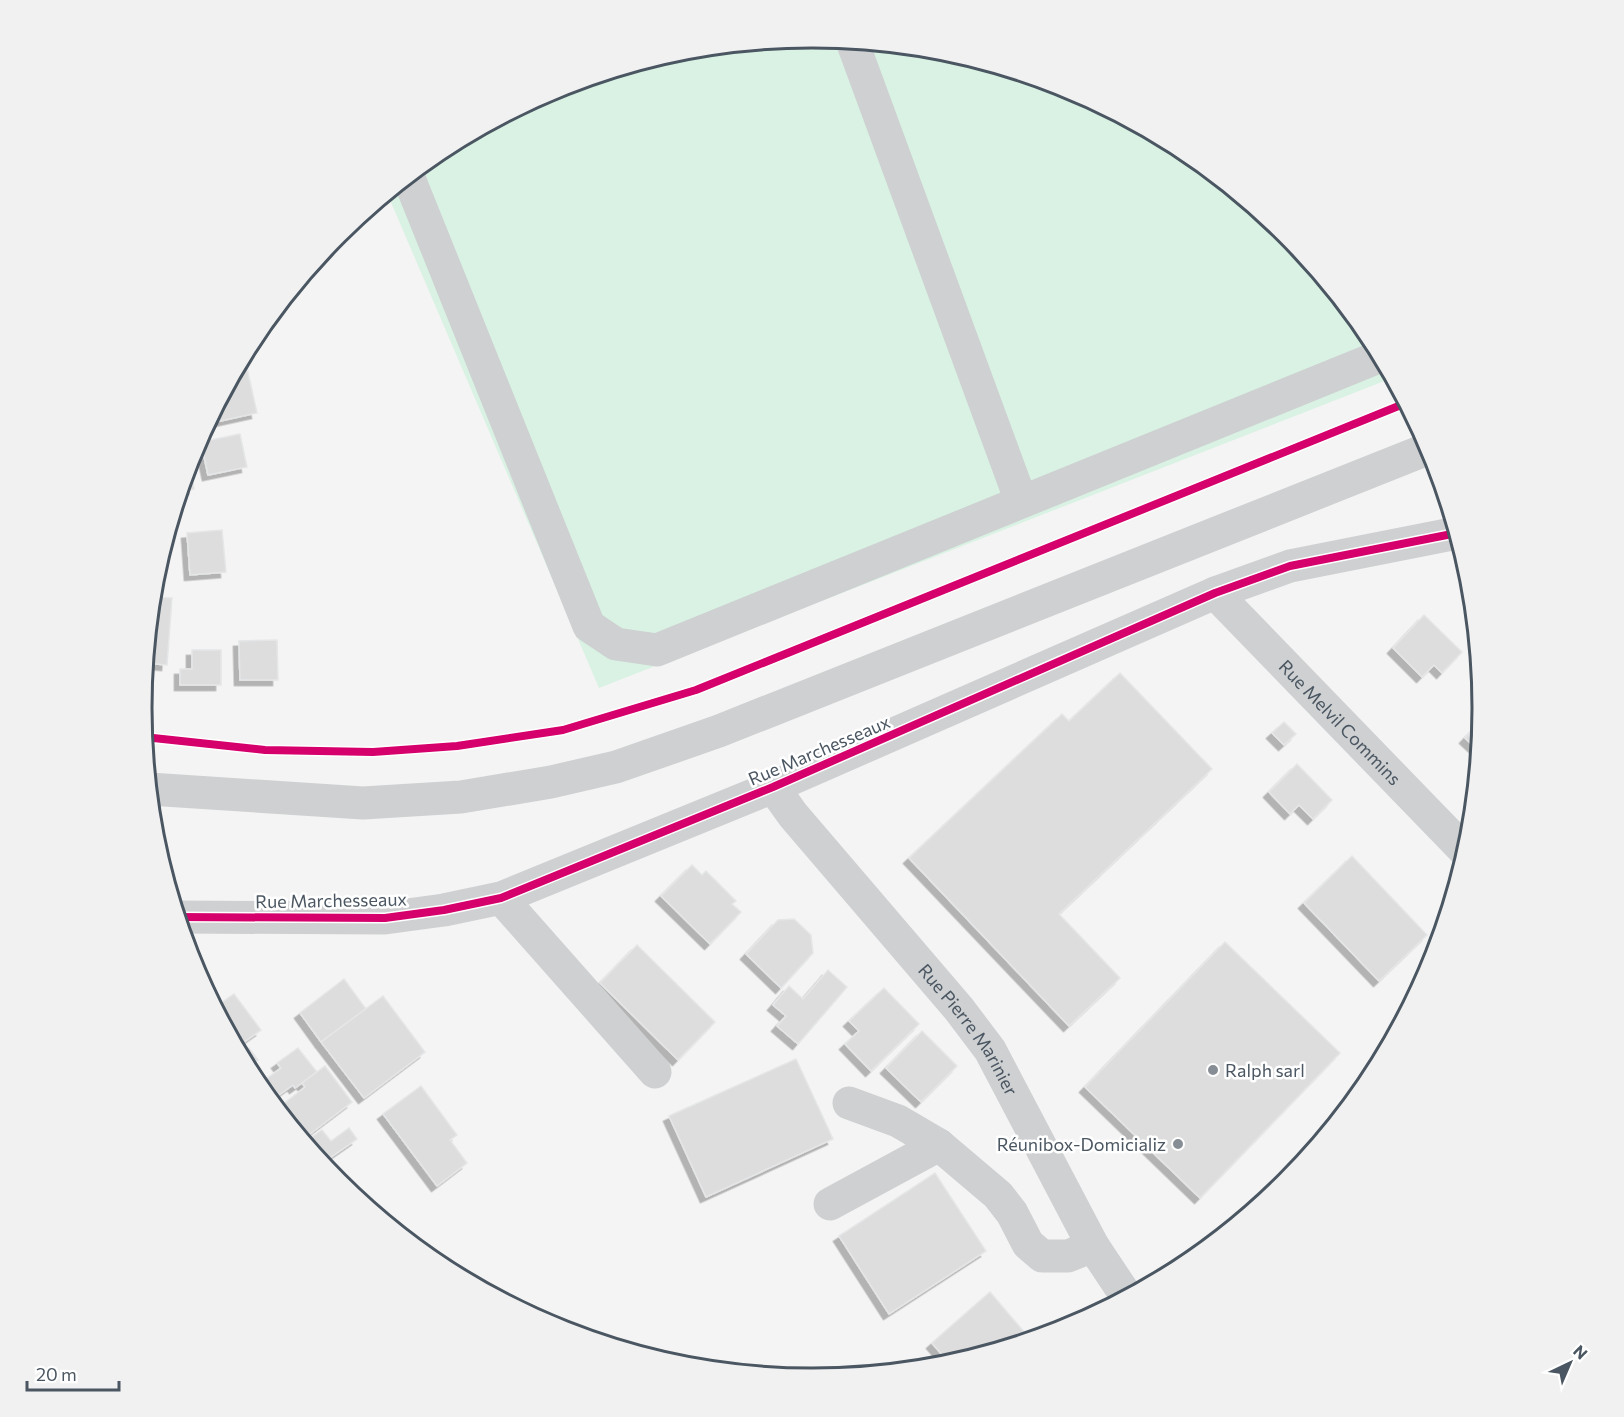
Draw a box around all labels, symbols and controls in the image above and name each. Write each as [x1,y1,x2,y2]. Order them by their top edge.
street label: Rue Melvil Commins [1275,655,1406,789]
street label: Rue Marchesseaux [745,710,894,790]
street label: Rue Marchesseaux [255,888,408,912]
street label: Rue Pierre Marinier [914,959,1023,1099]
place label: Ralph sarl [1225,1059,1305,1081]
marker: Ralph sarl [1206,1063,1220,1077]
place label: Réunibox-Domicializ [997,1133,1166,1155]
marker: Réunibox-Domicializ [1171,1137,1185,1151]
north arrow [1540,1333,1600,1393]
text: N [1570,1341,1592,1363]
scale bar [27,1354,118,1392]
text: 20 m [36,1363,77,1385]

